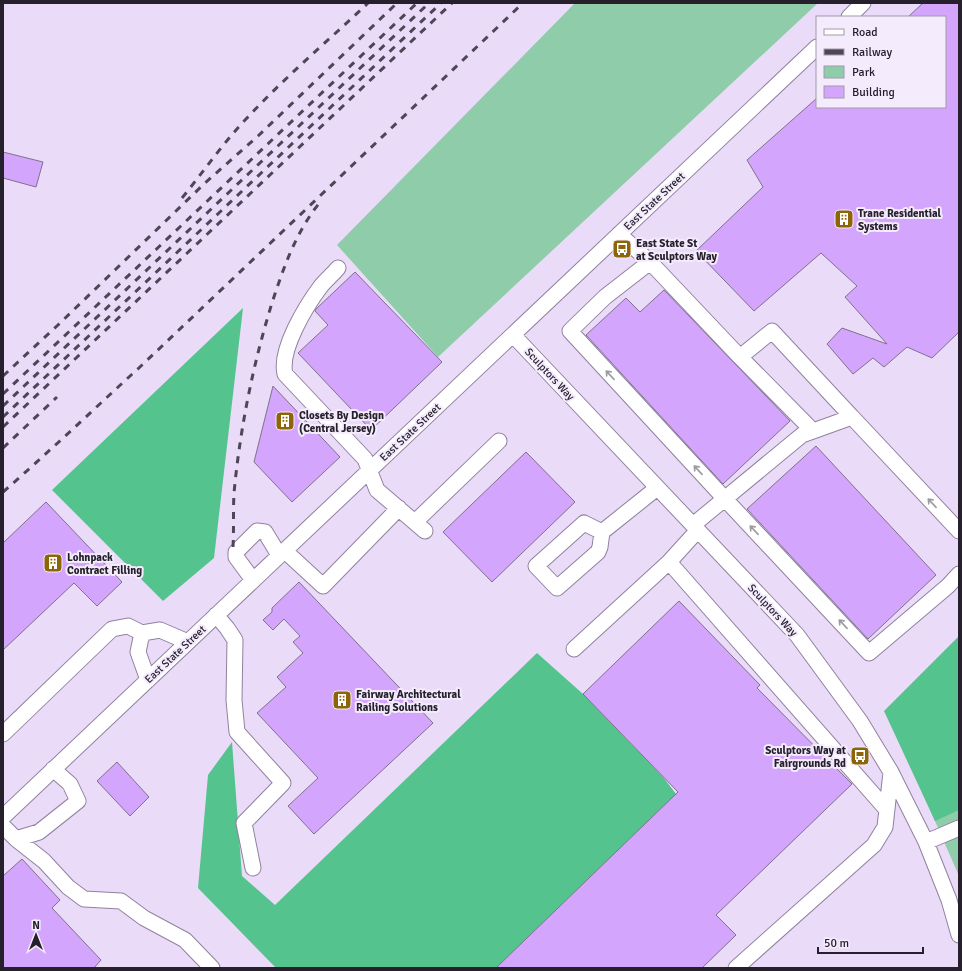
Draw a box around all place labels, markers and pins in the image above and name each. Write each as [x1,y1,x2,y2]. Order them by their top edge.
place label: Trane Residential Systems [858,207,942,233]
building icon: Trane Residential Systems [833,208,855,230]
place label: East State St at Sculptors Way [636,237,717,263]
bus stop icon: East State St at Sculptors Way [611,238,633,260]
place label: Closets By Design (Central Jersey) [299,409,384,435]
building icon: Closets By Design (Central Jersey) [274,410,296,432]
place label: Lohnpack Contract Filling [67,551,142,577]
building icon: Lohnpack Contract Filling [42,552,64,574]
place label: Fairway Architectural Railing Solutions [356,688,461,714]
building icon: Fairway Architectural Railing Solutions [331,689,353,711]
place label: Sculptors Way at Fairgrounds Rd [765,744,846,770]
bus stop icon: Sculptors Way at Fairgrounds Rd [849,745,871,767]

